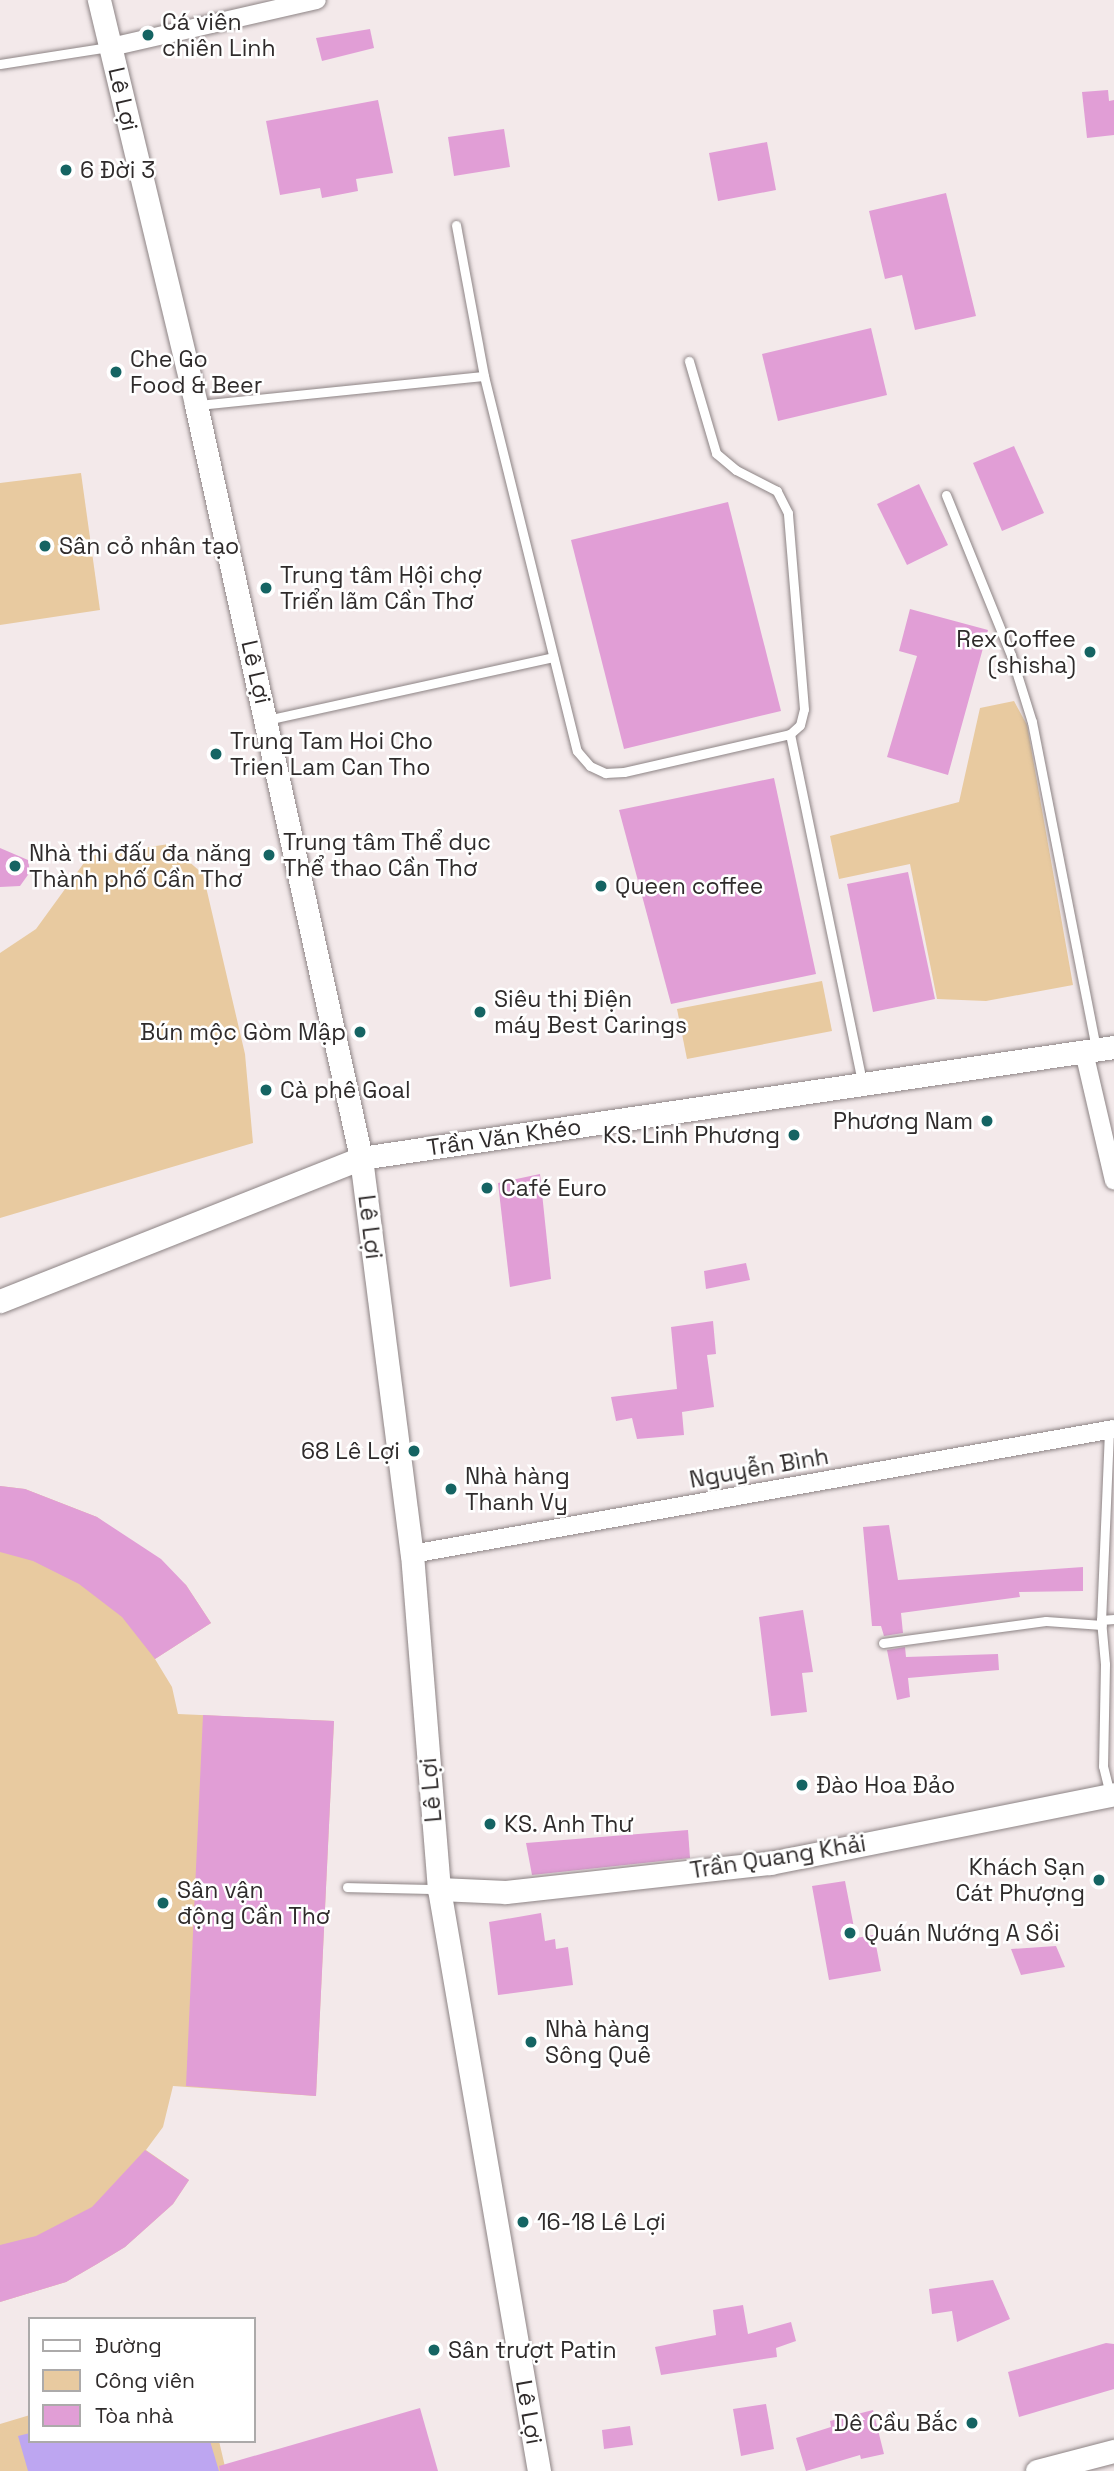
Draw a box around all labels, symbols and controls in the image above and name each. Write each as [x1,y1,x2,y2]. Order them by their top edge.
place label: Cá viên chiên Linh [162,8,276,62]
marker: Cá viên chiên Linh [140,27,156,43]
street label: Lê Lợi [102,64,144,134]
place label: 6 Đời 3 [80,156,155,184]
marker: 6 Đời 3 [58,162,74,178]
place label: Che Go Food & Beer [130,345,262,399]
marker: Che Go Food & Beer [108,364,124,380]
place label: Sân cỏ nhân tạo [59,532,239,560]
marker: Sân cỏ nhân tạo [37,538,53,554]
place label: Trung tâm Hội chợ Triển lãm Cần Thơ [280,561,482,615]
marker: Trung tâm Hội chợ Triển lãm Cần Thơ [258,580,274,596]
place label: Rex Coffee (shisha) [956,625,1076,679]
street label: Lê Lợi [235,637,277,707]
marker: Rex Coffee (shisha) [1082,644,1098,660]
place label: Trung Tam Hoi Cho Trien Lam Can Tho [230,727,434,781]
marker: Trung Tam Hoi Cho Trien Lam Can Tho [208,746,224,762]
place label: Trung tâm Thể dục Thể thao Cần Thơ [283,828,492,882]
place label: Nhà thi đấu đa năng Thành phố Cần Thơ [29,839,252,893]
marker: Trung tâm Thể dục Thể thao Cần Thơ [261,847,277,863]
marker: Nhà thi đấu đa năng Thành phố Cần Thơ [7,858,23,874]
place label: Queen coffee [615,872,763,900]
marker: Queen coffee [593,878,609,894]
place label: Siêu thị Điện máy Best Carings [494,985,687,1039]
marker: Siêu thị Điện máy Best Carings [472,1004,488,1020]
place label: Bún mộc Gòm Mập [140,1018,346,1046]
marker: Bún mộc Gòm Mập [352,1024,368,1040]
place label: Cà phê Goal [280,1076,411,1104]
marker: Cà phê Goal [258,1082,274,1098]
place label: Phương Nam [833,1107,973,1135]
street label: Trần Văn Khéo [425,1112,583,1162]
marker: Phương Nam [979,1113,995,1129]
place label: KS. Linh Phương [602,1121,780,1149]
marker: KS. Linh Phương [786,1127,802,1143]
place label: Café Euro [501,1174,607,1202]
marker: Café Euro [479,1180,495,1196]
street label: Lê Lợi [352,1193,388,1261]
place label: 68 Lê Lợi [301,1437,400,1465]
street label: Nguyễn Bình [687,1442,831,1494]
marker: 68 Lê Lợi [406,1443,422,1459]
place label: Nhà hàng Thanh Vy [465,1462,570,1516]
marker: Nhà hàng Thanh Vy [443,1481,459,1497]
street label: Lê Lợi [414,1757,448,1823]
place label: Đào Hoa Đảo [816,1771,955,1799]
marker: Đào Hoa Đảo [794,1777,810,1793]
place label: KS. Anh Thư [504,1810,635,1838]
marker: KS. Anh Thư [482,1816,498,1832]
street label: Trần Quang Khải [688,1829,868,1885]
place label: Khách Sạn Cát Phượng [956,1853,1085,1907]
marker: Khách Sạn Cát Phượng [1091,1872,1107,1888]
place label: Sân vận động Cần Thơ [177,1876,331,1930]
marker: Sân vận động Cần Thơ [155,1895,171,1911]
place label: Quán Nướng A Sồi [864,1919,1060,1947]
marker: Quán Nướng A Sồi [842,1925,858,1941]
place label: Nhà hàng Sông Quê [545,2015,651,2069]
marker: Nhà hàng Sông Quê [523,2034,539,2050]
place label: 16-18 Lê Lợi [537,2208,666,2236]
marker: 16-18 Lê Lợi [515,2214,531,2230]
legend [28,2317,256,2443]
text: Đường [95,2332,162,2359]
place label: Sân trượt Patin [448,2336,617,2364]
marker: Sân trượt Patin [426,2342,442,2358]
text: Công viên [95,2367,195,2394]
street label: Lê Lợi [510,2378,548,2446]
text: Tòa nhà [95,2402,174,2429]
place label: Dê Cầu Bắc [834,2409,958,2437]
marker: Dê Cầu Bắc [964,2415,980,2431]

